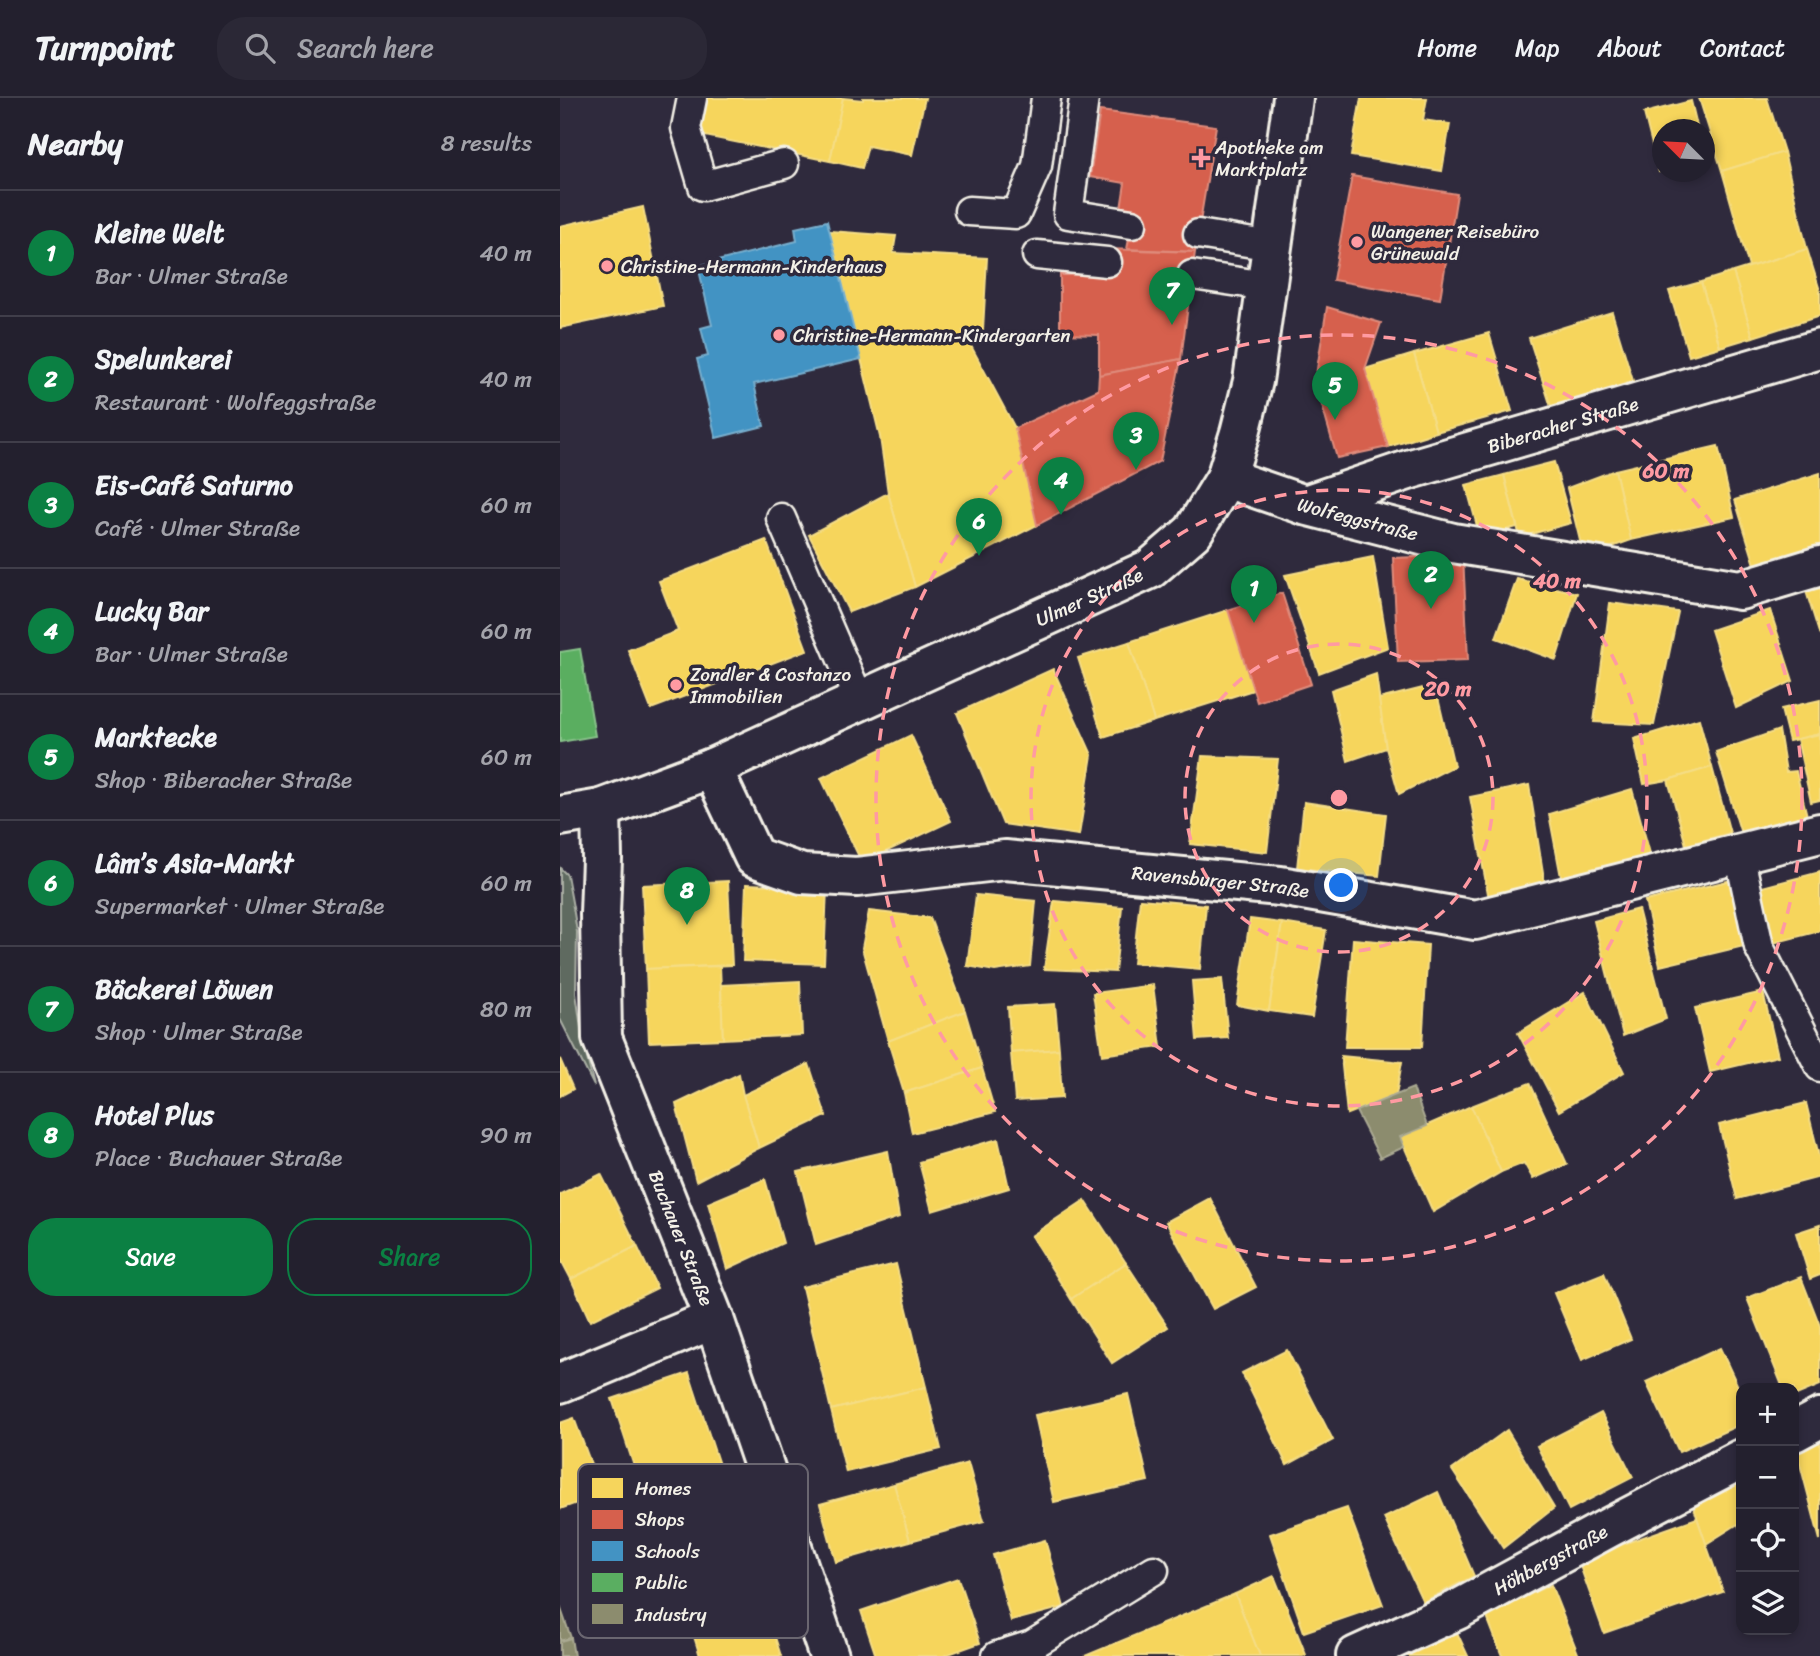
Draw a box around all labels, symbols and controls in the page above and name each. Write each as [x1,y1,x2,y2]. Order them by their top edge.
search box [217,17,707,80]
text: Turnpoint [35,19,175,77]
text: Search here [297,25,434,71]
text: Home [1417,27,1477,69]
text: Map [1515,27,1559,69]
text: About [1597,27,1662,69]
text: Contact [1700,27,1785,69]
icon: search [241,29,279,67]
text: Nearby [28,117,123,171]
north arrow [1652,119,1715,182]
text: 8 results [441,123,532,164]
place label: Apotheke am Marktplatz [1214,131,1324,186]
marker: Apotheke am Marktplatz [1193,150,1209,166]
text: Kleine Welt [95,210,224,256]
place label: Wangener Reisebüro Grünewald [1371,215,1540,270]
text: 1 [46,233,56,274]
text: 40 m [479,233,532,274]
marker: Wangener Reisebüro Grünewald [1349,234,1365,250]
place label: Christine-Hermann-Kinderhaus [621,250,883,283]
text: Bar · Ulmer Straße [95,256,288,297]
marker: Christine-Hermann-Kinderhaus [599,258,615,274]
pin: 7 [1149,267,1195,325]
place label: Christine-Hermann-Kindergarten [793,319,1071,352]
marker: Christine-Hermann-Kindergarten [771,327,787,343]
text: Spelunkerei [95,336,231,382]
text: 2 [44,359,58,400]
text: 40 m [479,359,532,400]
pin: 5 [1312,362,1358,420]
text: Restaurant · Wolfeggstraße [95,382,376,423]
street label: Biberacher Straße [1483,387,1642,462]
pin: 3 [1113,412,1159,470]
text: 60 m [1642,452,1690,490]
pin: 4 [1038,457,1084,515]
text: Eis-Café Saturno [95,462,293,508]
text: 3 [45,485,57,526]
text: 60 m [481,485,532,526]
street label: Wolfeggstraße [1294,487,1422,550]
pin: 6 [956,498,1002,556]
text: Café · Ulmer Straße [95,508,300,549]
pin: 2 [1408,551,1454,609]
street label: Ulmer Straße [1030,558,1148,636]
text: 40 m [1532,562,1582,600]
pin: 1 [1231,565,1277,623]
text: Lucky Bar [95,588,208,634]
text: 4 [44,611,58,652]
text: 60 m [481,611,532,652]
text: Bar · Ulmer Straße [95,634,288,675]
place label: Zondler & Costanzo Immobilien [689,658,852,713]
text: 20 m [1424,670,1472,708]
marker: Zondler & Costanzo Immobilien [668,677,684,693]
text: Marktecke [95,714,217,760]
text: 5 [44,737,58,778]
text: 60 m [481,737,532,778]
text: Shop · Biberacher Straße [95,760,352,801]
centre of rings [1327,786,1351,810]
text: Lâm’s Asia-Markt [95,840,293,886]
street label: Ravensburger Straße [1130,856,1312,907]
text: 6 [44,863,58,904]
text: 60 m [481,863,532,904]
pin: 8 [664,867,710,925]
your location [1324,868,1358,902]
text: Supermarket · Ulmer Straße [95,886,384,927]
text: Bäckerei Löwen [95,966,273,1012]
text: 7 [44,989,58,1030]
text: 80 m [480,989,532,1030]
text: Shop · Ulmer Straße [95,1012,303,1053]
text: Hotel Plus [95,1092,214,1138]
text: 8 [44,1115,58,1156]
text: 90 m [480,1115,532,1156]
text: Place · Buchauer Straße [95,1138,342,1179]
street label: Buchauer Straße [640,1165,724,1311]
button: Save [28,1218,273,1296]
button: Share [287,1218,532,1296]
map controls [1736,1383,1799,1635]
button: + [1736,1383,1799,1446]
button: − [1736,1446,1799,1509]
legend [578,1464,808,1638]
text: Homes [635,1472,691,1505]
text: Shops [635,1503,685,1536]
button: locate [1736,1509,1799,1572]
street label: Höhbergstraße [1487,1515,1614,1604]
text: Schools [635,1535,700,1568]
text: Public [635,1566,688,1599]
button: layers [1736,1572,1799,1635]
text: Industry [634,1598,707,1631]

